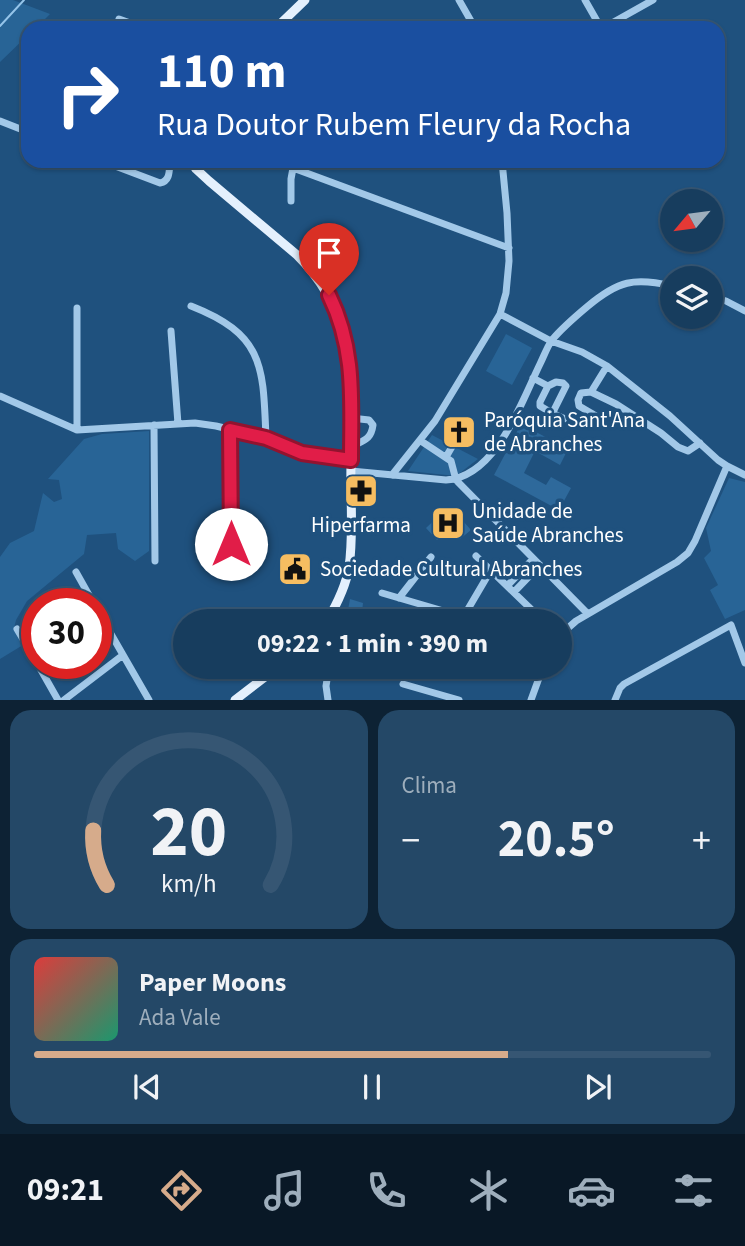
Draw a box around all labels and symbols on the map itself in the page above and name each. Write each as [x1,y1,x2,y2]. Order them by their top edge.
north arrow [660,189,723,252]
pin [299,223,359,295]
place label: Paróquia Sant'Ana de Abranches [484,405,645,459]
church icon: Paróquia Sant'Ana de Abranches [440,413,478,451]
pharmacy icon: Hiperfarma [342,472,380,510]
place label: Unidade de Saúde Abranches [472,496,624,550]
hospital icon: Unidade de Saúde Abranches [429,504,467,542]
position arrow [194,507,268,581]
place label: Hiperfarma [311,510,411,540]
public building icon: Sociedade Cultural Abranches [276,550,314,588]
place label: Sociedade Cultural Abranches [320,554,583,584]
speed limit sign: 30 [21,588,112,679]

